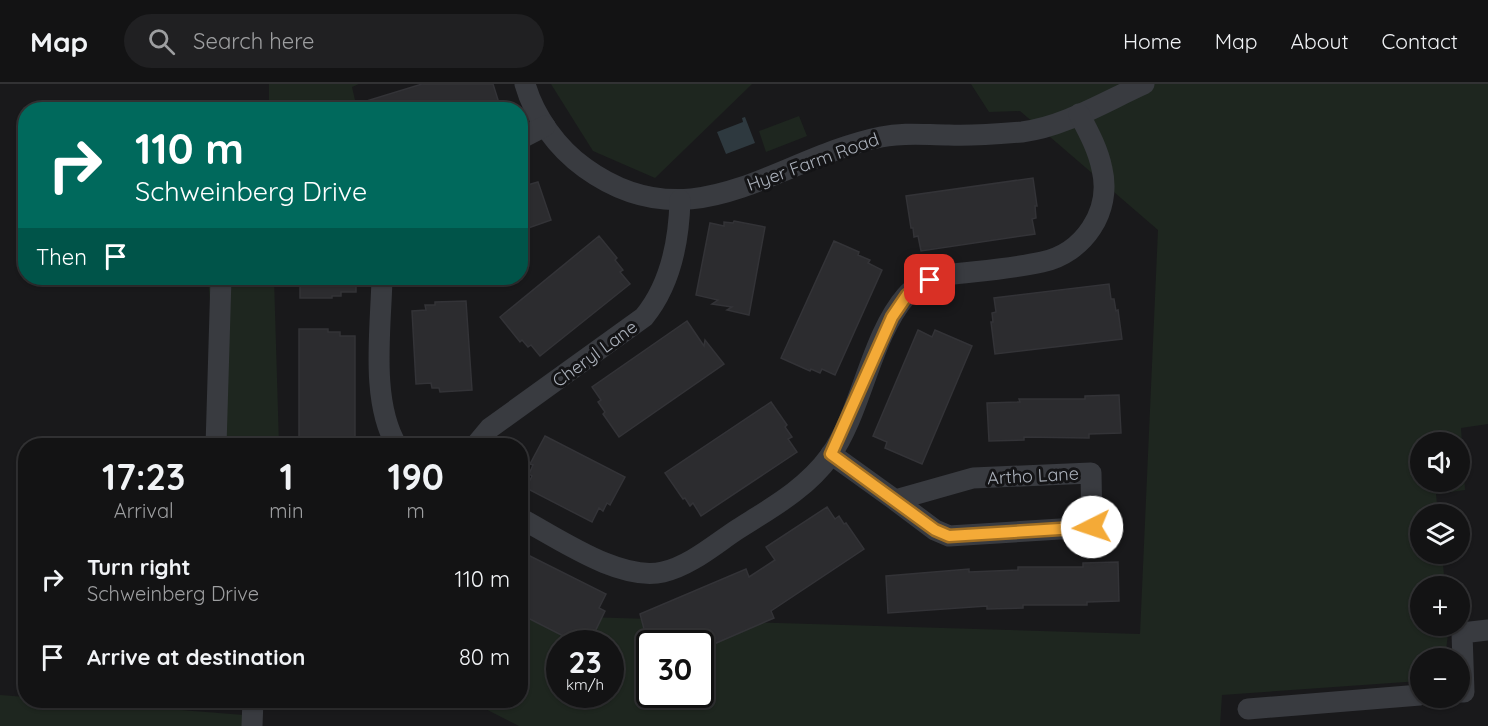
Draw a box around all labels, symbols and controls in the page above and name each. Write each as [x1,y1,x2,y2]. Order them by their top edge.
search box [124,14,544,68]
text: Map [30,24,88,59]
icon: search [145,25,178,58]
text: Search here [193,27,315,55]
text: Home [1123,28,1182,54]
text: Map [1215,28,1258,54]
text: About [1291,28,1349,54]
text: Contact [1382,28,1458,54]
text: 110 m [135,122,244,175]
icon: right [36,126,114,204]
street label: Hyer Farm Road [744,127,882,196]
text: Schweinberg Drive [135,174,367,208]
icon: arrive [99,240,132,273]
text: Then [36,243,87,271]
pin [904,254,955,305]
icon: arrive [913,263,946,296]
street label: Cheryl Lane [548,315,642,392]
map controls [1410,432,1470,708]
button: sound [1410,432,1470,492]
text: 17:23 [102,454,185,499]
text: 1 [279,454,293,499]
text: 190 [387,454,444,499]
street label: Artho Lane [987,462,1079,489]
position arrow [1060,495,1124,559]
text: Arrival [114,498,174,523]
text: min [269,498,303,523]
text: m [407,498,425,523]
button: layers [1410,504,1470,564]
text: Turn right [87,553,191,581]
icon: right [36,563,69,596]
text: 110 m [455,565,510,593]
button: + [1410,576,1470,636]
text: Schweinberg Drive [87,581,259,606]
speed limit sign: 30 [636,630,714,708]
icon: arrive [36,641,69,674]
text: Arrive at destination [87,643,305,671]
text: 80 m [459,643,510,671]
text: 23 [568,643,602,681]
button: − [1410,648,1470,708]
text: km/h [566,675,604,694]

